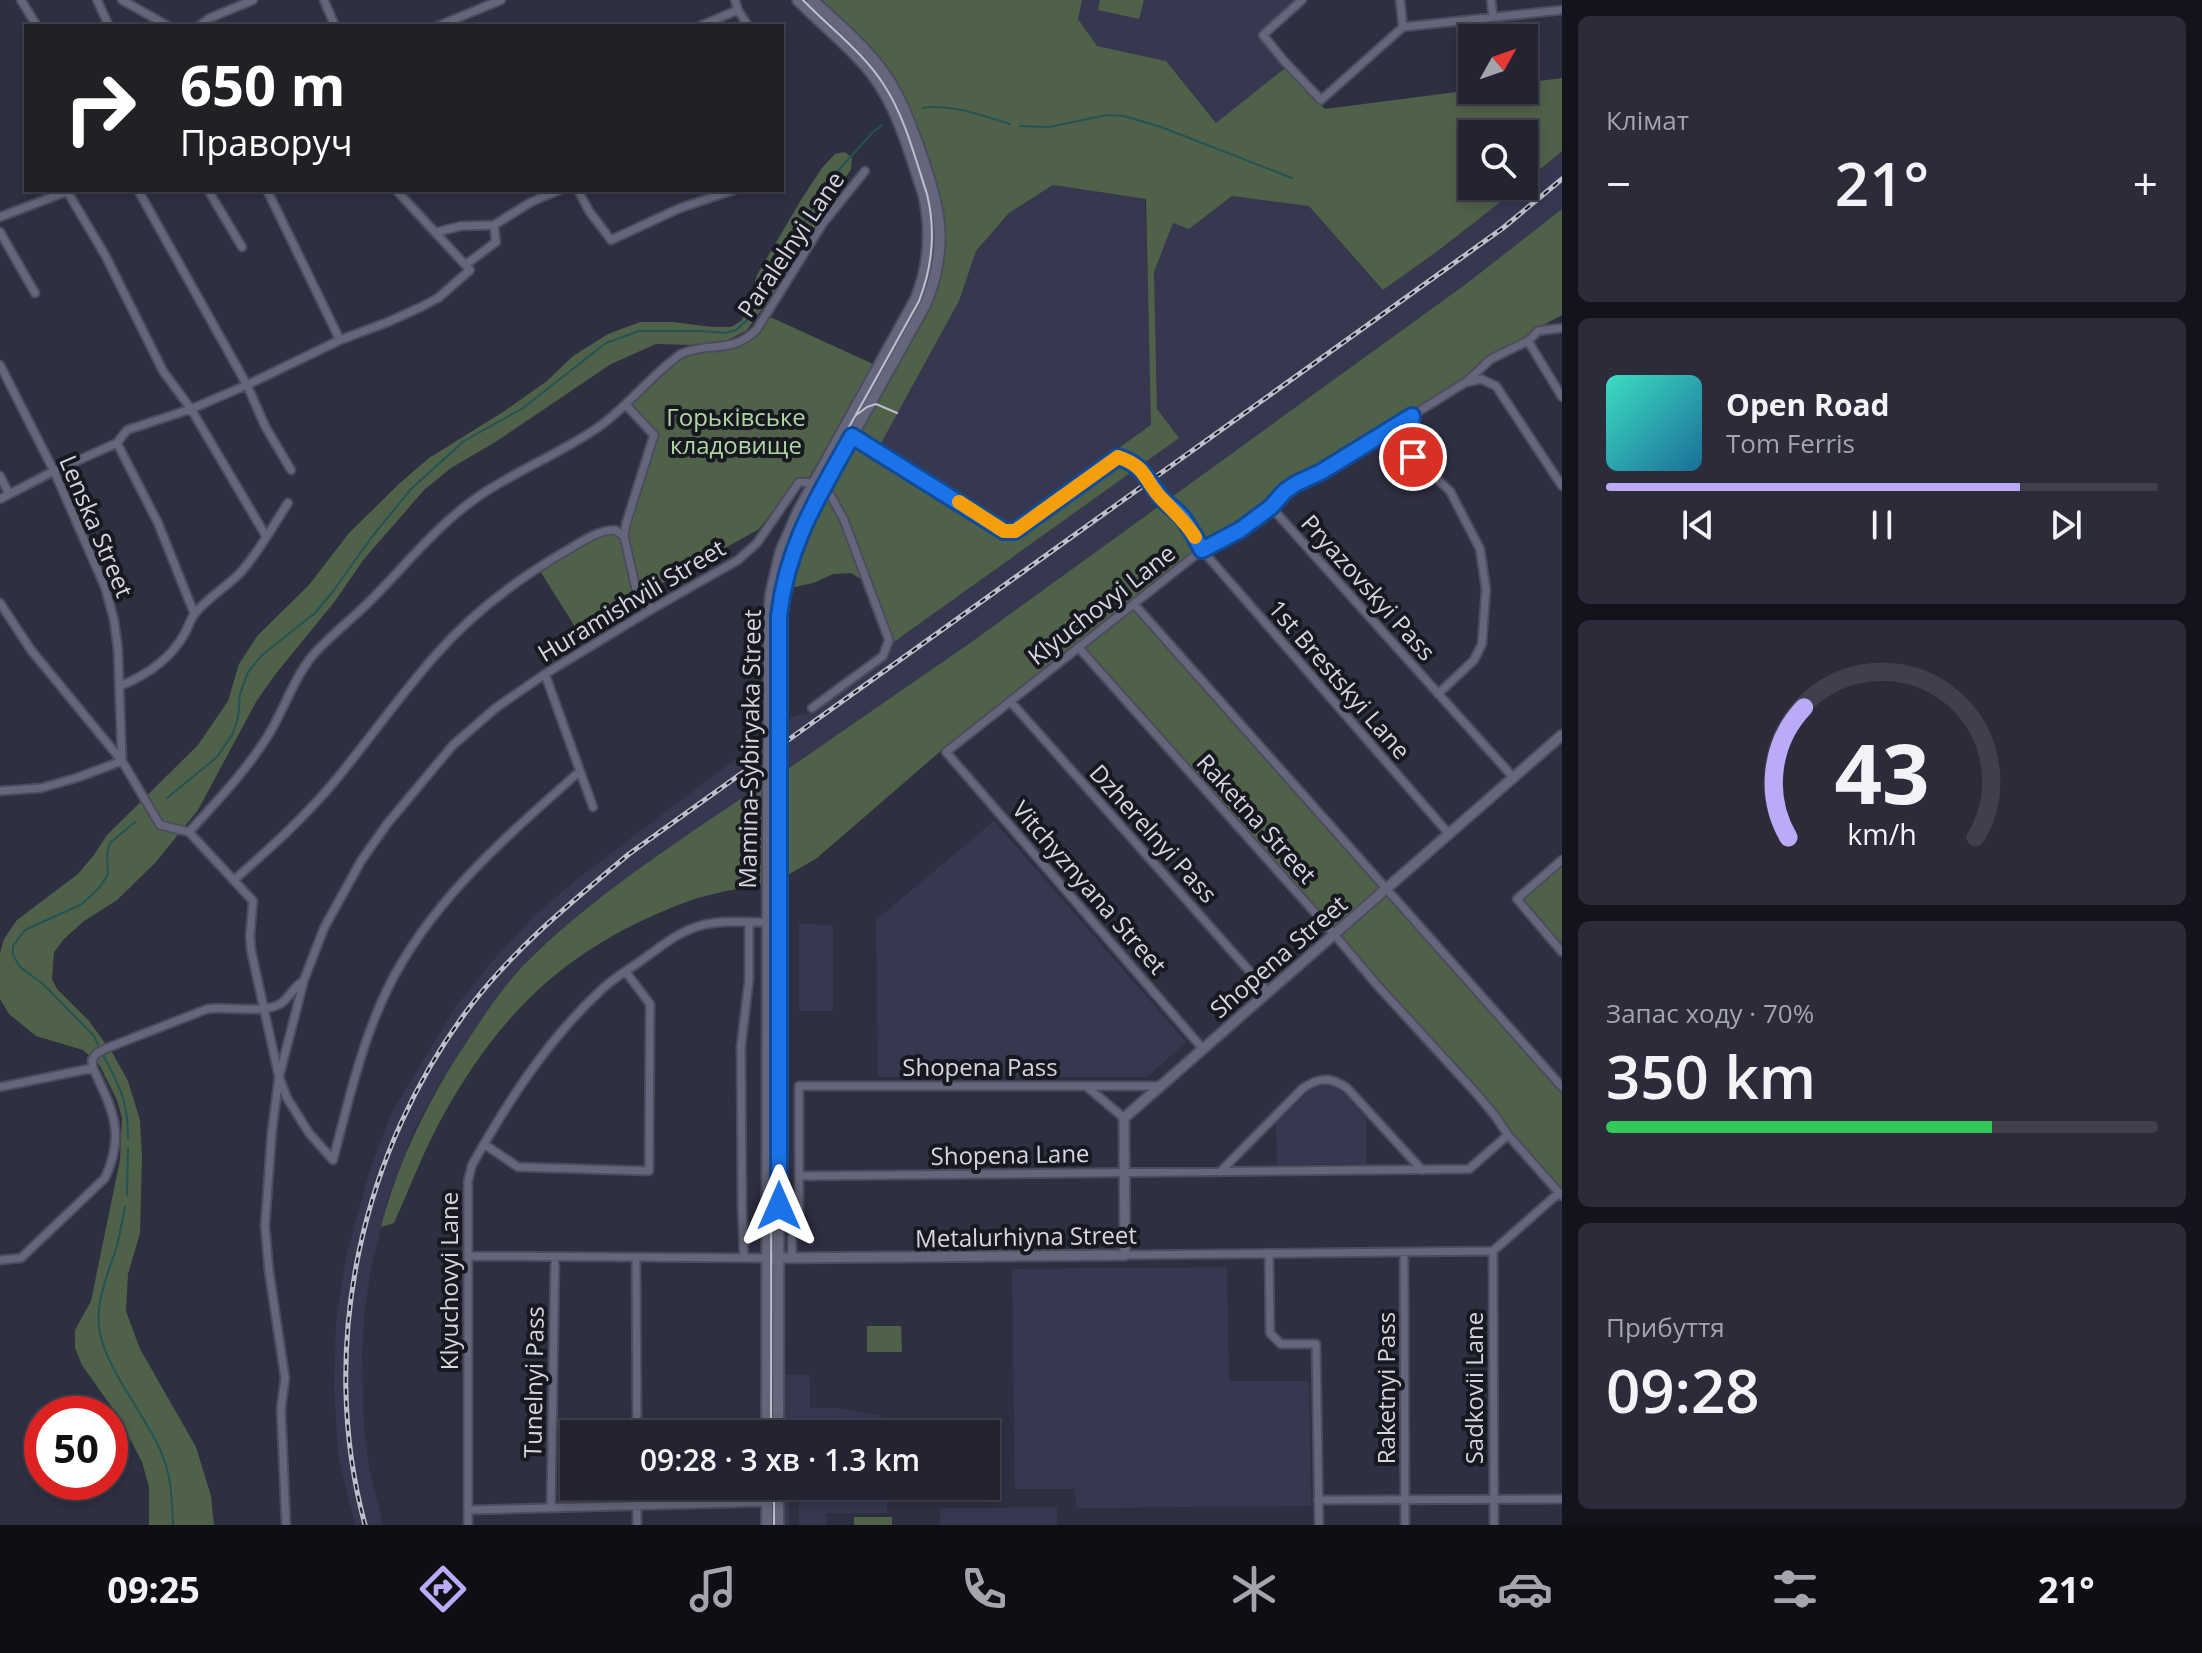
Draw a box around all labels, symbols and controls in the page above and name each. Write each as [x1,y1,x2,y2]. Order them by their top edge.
north arrow [1458,24,1538,104]
map controls [1458,24,1538,200]
text: 650 m [180,46,346,122]
icon: right [48,56,152,160]
text: Клімат [1606,102,1689,138]
text: Праворуч [180,118,352,167]
button: search [1458,120,1538,200]
text: 21° [1835,142,1929,224]
text: − [1606,153,1631,213]
text: + [2133,153,2158,213]
street label: Paralelnyi Lane [729,164,851,324]
text: Open Road [1726,384,1890,425]
park label: Горьківське кладовище [666,400,806,461]
pin [1379,423,1447,491]
text: Tom Ferris [1726,425,1855,461]
icon: arrive [1391,435,1435,479]
street label: Lenska Street [52,450,142,602]
icon: previous [1676,503,1720,547]
icon: pause [1860,503,1904,547]
icon: next [2044,503,2088,547]
street label: Pryazovskyi Pass [1294,507,1444,667]
street label: Huramishvili Street [531,531,731,669]
street label: Klyuchovyi Lane [1021,536,1181,672]
street label: 1st Brestskyi Lane [1262,592,1418,766]
street label: Mamina-Sybiryaka Street [730,609,768,889]
text: 43 [1834,715,1930,828]
street label: Raketna Street [1190,746,1324,890]
street label: Dzherelnyi Pass [1083,757,1225,909]
street label: Vitchyznyana Street [1005,793,1175,981]
text: km/h [1847,815,1917,854]
street label: Shopena Street [1202,887,1354,1025]
text: Запас ходу · 70% [1606,995,1814,1031]
text: 350 km [1606,1035,1816,1117]
street label: Shopena Pass [902,1050,1058,1083]
street label: Shopena Lane [930,1136,1090,1172]
position arrow [737,1164,821,1248]
street label: Klyuchovyi Lane [432,1192,465,1370]
street label: Metalurhiyna Street [915,1218,1137,1254]
street label: Tunelnyi Pass [515,1306,551,1458]
text: Прибуття [1606,1309,1725,1345]
street label: Raketnyi Pass [1369,1312,1402,1464]
street label: Sadkovii Lane [1457,1312,1490,1464]
text: 09:28 [1606,1349,1760,1431]
speed limit sign: 50 [24,1396,128,1500]
text: 09:28 · 3 хв · 1.3 km [640,1439,920,1480]
icon: directions [415,1561,471,1617]
icon: music [685,1561,741,1617]
icon: phone [956,1561,1012,1617]
icon: climate [1226,1561,1282,1617]
icon: car [1497,1561,1553,1617]
icon: filters [1767,1561,1823,1617]
text: 09:25 [107,1565,200,1614]
text: 21° [2038,1565,2095,1614]

